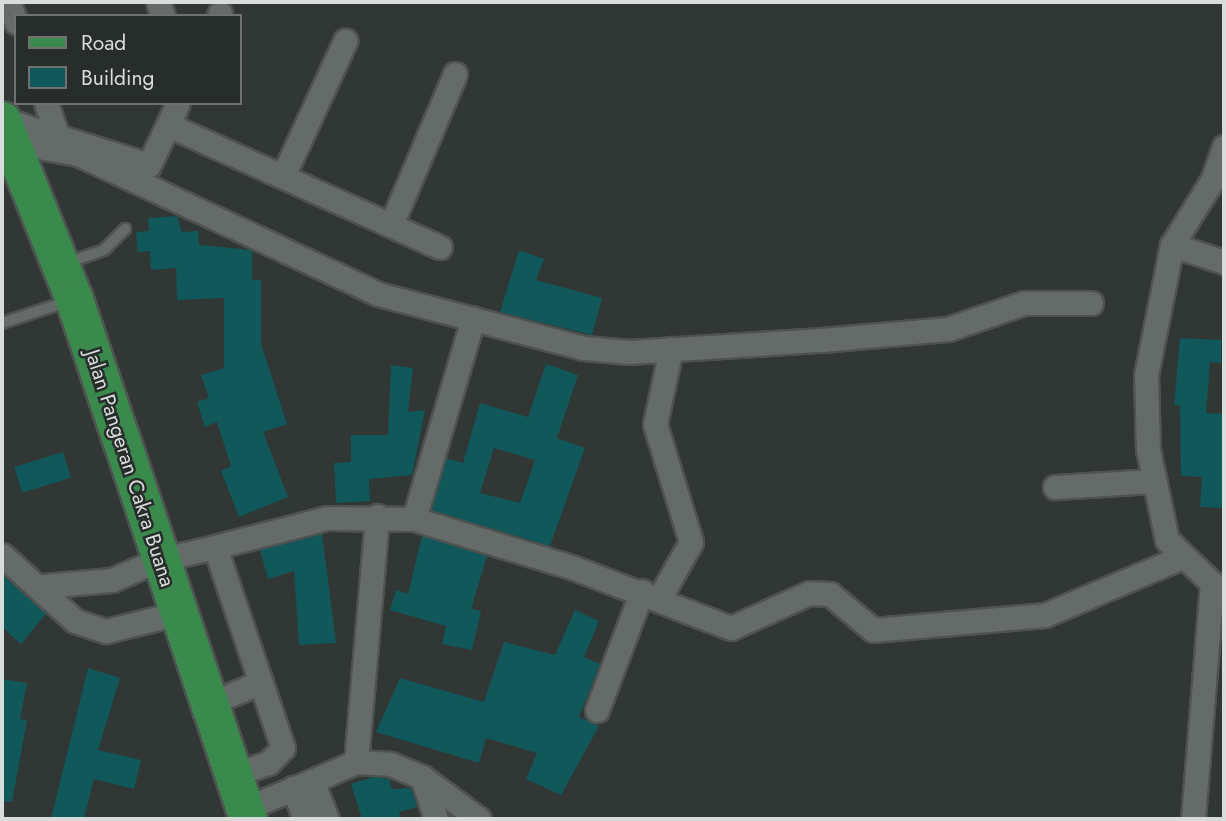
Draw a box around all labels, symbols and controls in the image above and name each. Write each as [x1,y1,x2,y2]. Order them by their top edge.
legend [14,14,242,105]
text: Road [81,28,126,58]
text: Building [81,63,154,93]
street label: Jalan Pangeran Cakra Buana [80,346,180,590]

